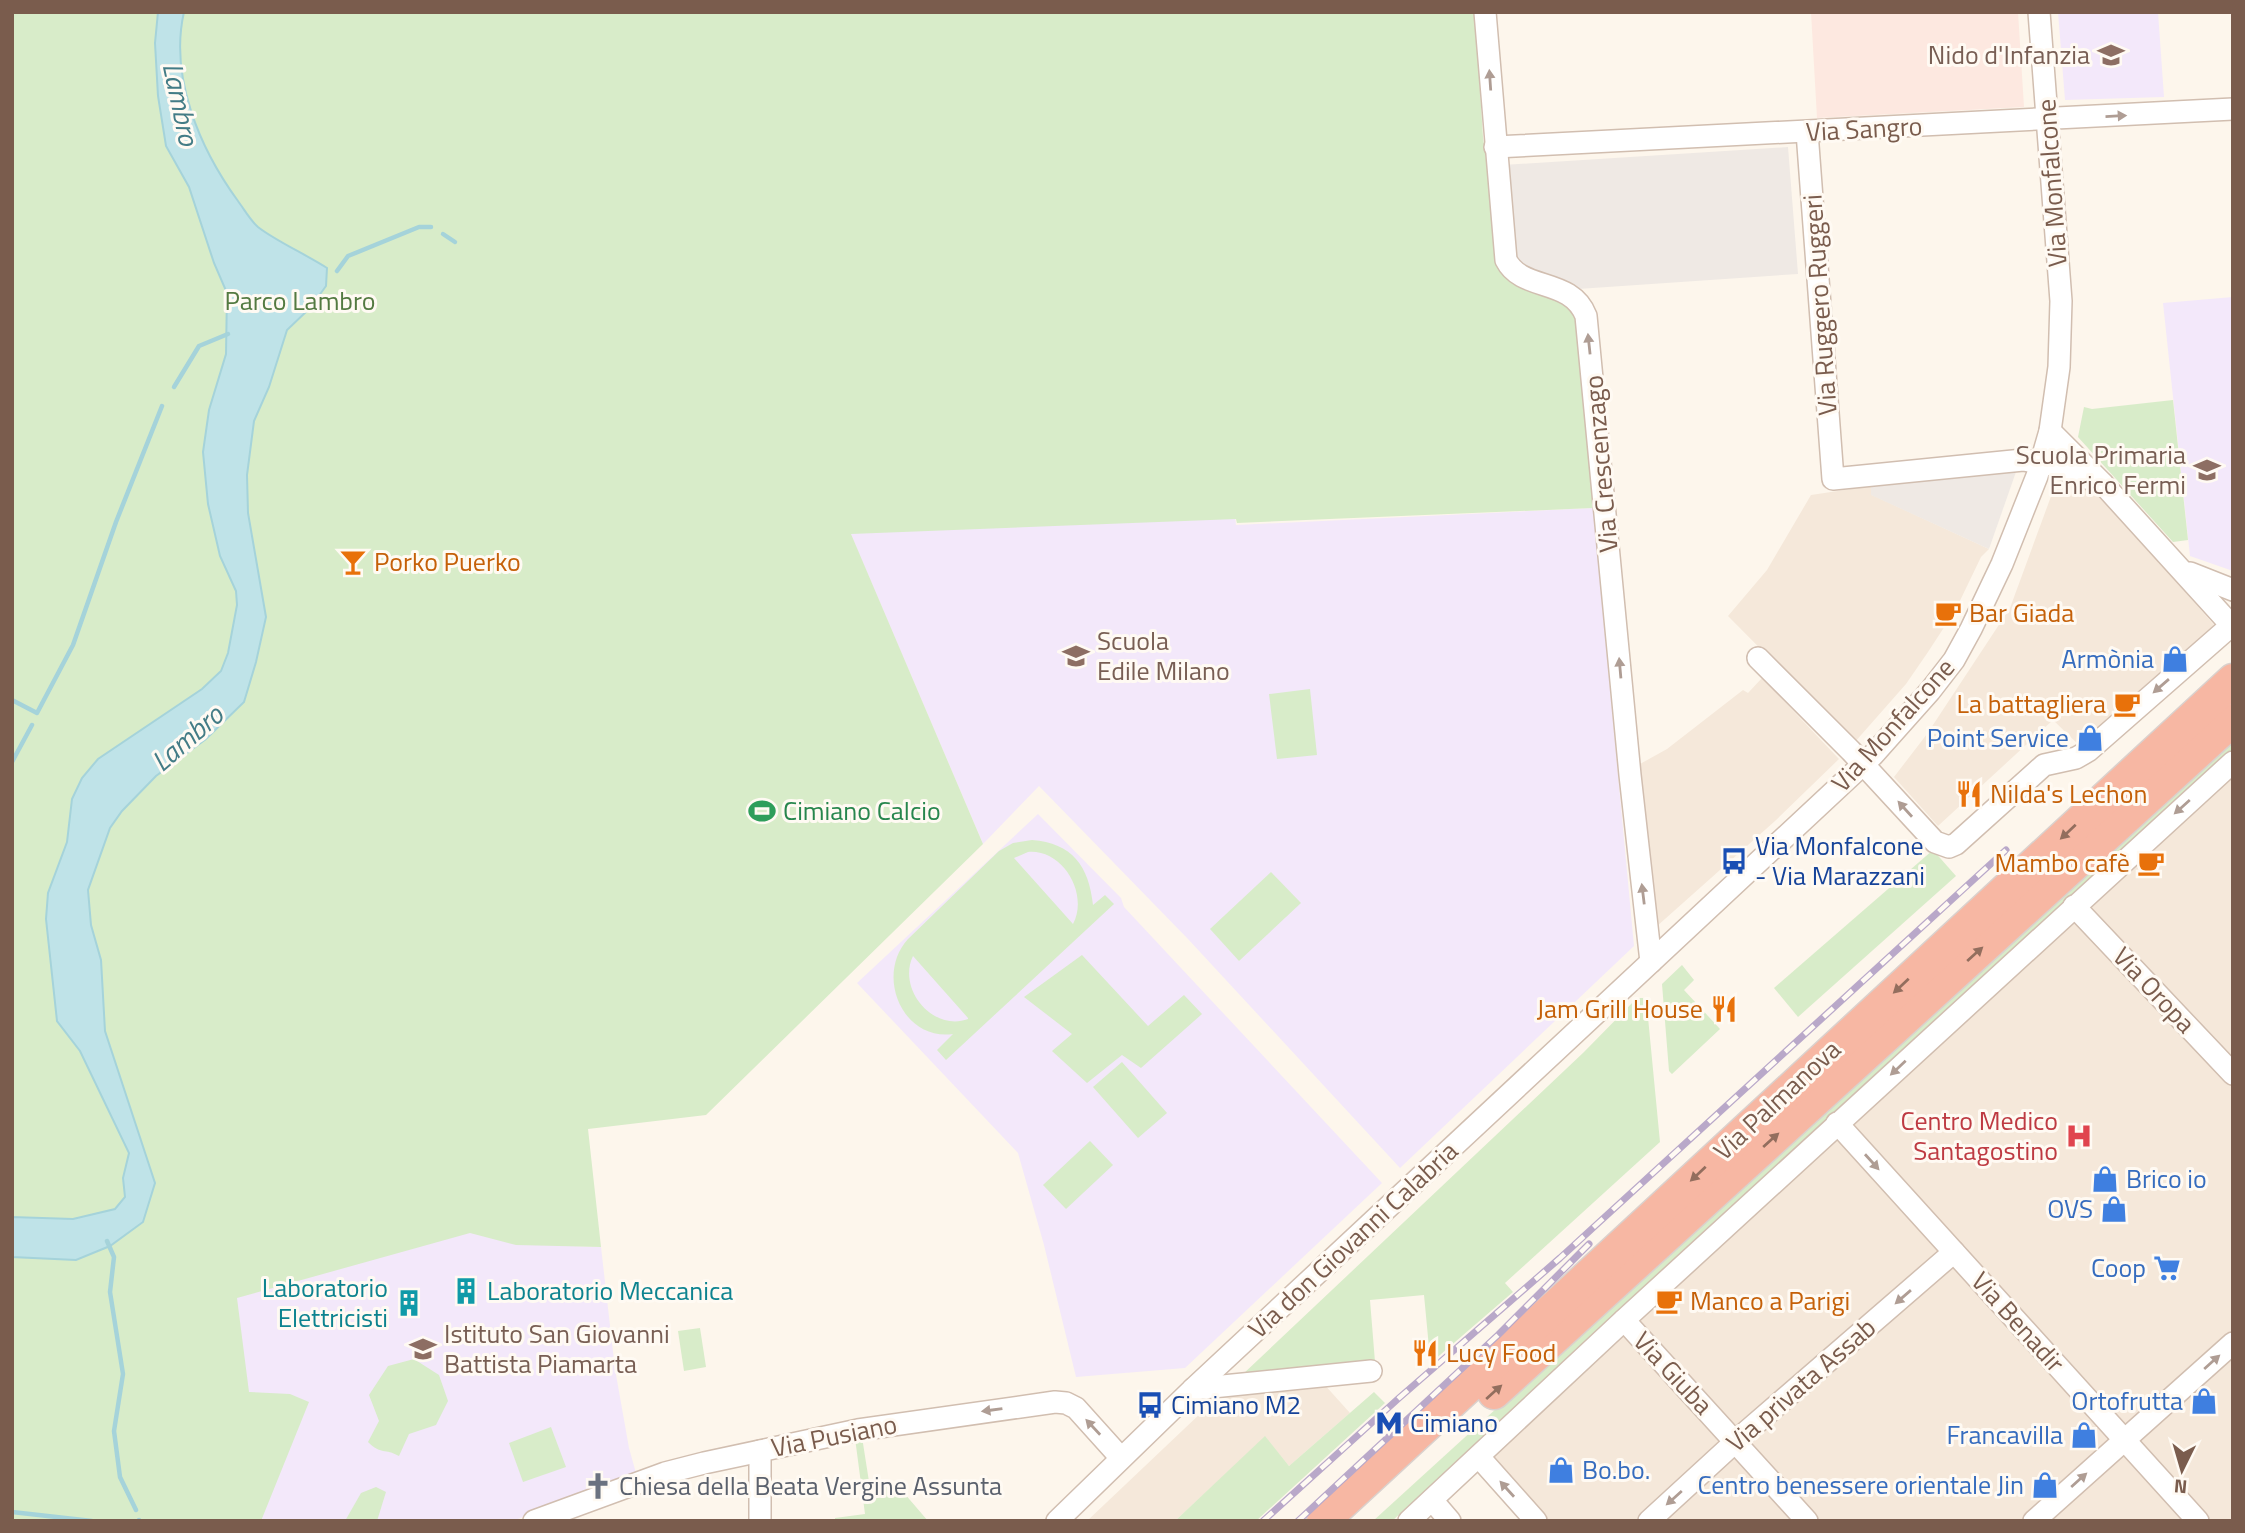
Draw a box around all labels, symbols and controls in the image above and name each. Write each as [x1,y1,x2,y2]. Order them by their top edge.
place label: Nido d'Infanzia [1928,35,2090,74]
school or university icon: Nido d'Infanzia [2096,40,2126,70]
water label: Lambro [152,58,211,151]
one-way arrow [1485,68,1496,90]
street label: Via Monfalcone [2026,98,2077,269]
street label: Via Sangro [1805,106,1923,151]
one-way arrow [2105,110,2127,121]
street label: Via Ruggero Ruggeri [1792,193,1847,417]
park label: Parco Lambro [224,281,376,320]
one-way arrow [1584,333,1595,355]
street label: Via Crescenzago [1573,374,1628,554]
place label: Scuola Primaria Enrico Fermi [2016,435,2186,504]
school or university icon: Scuola Primaria Enrico Fermi [2192,455,2222,485]
place label: Porko Puerko [374,542,521,581]
bar icon: Porko Puerko [338,547,368,577]
place label: Bar Giada [1969,593,2074,632]
cafe icon: Bar Giada [1933,598,1963,628]
place label: Scuola Edile Milano [1097,621,1230,690]
place label: Armònia [2061,639,2154,678]
school or university icon: Scuola Edile Milano [1061,641,1091,671]
shop icon: Armònia [2160,644,2190,674]
street label: Via Monfalcone [1822,649,1964,800]
one-way arrow [1614,657,1625,679]
one-way arrow [2152,678,2170,694]
place label: La battagliera [1957,684,2106,723]
cafe icon: La battagliera [2112,689,2142,719]
water label: Lambro [141,693,233,781]
place label: Point Service [1927,718,2069,757]
shop icon: Point Service [2075,723,2105,753]
place label: Nilda's Lechon [1990,774,2147,813]
restaurant icon: Nilda's Lechon [1954,779,1984,809]
place label: Cimiano Calcio [783,791,941,830]
sports icon: Cimiano Calcio [747,796,777,826]
one-way arrow [2174,799,2191,815]
one-way arrow [1898,800,1913,817]
one-way arrow [2060,823,2077,839]
place label: Via Monfalcone - Via Marazzani [1755,826,1925,895]
place label: Mambo cafè [1994,843,2130,882]
bus stop icon: Via Monfalcone - Via Marazzani [1719,846,1749,876]
cafe icon: Mambo cafè [2136,848,2166,878]
one-way arrow [1638,883,1649,905]
street label: Via Oropa [2104,938,2205,1042]
one-way arrow [1966,946,1983,962]
one-way arrow [1892,978,1910,994]
place label: Jam Grill House [1536,989,1703,1028]
restaurant icon: Jam Grill House [1709,994,1739,1024]
street label: Via Palmanova [1704,1030,1849,1169]
one-way arrow [1889,1060,1907,1076]
place label: Centro Medico Santagostino [1901,1101,2058,1170]
hospital icon: Centro Medico Santagostino [2064,1121,2094,1151]
street label: Via don Giovanni Calabria [1239,1132,1466,1347]
one-way arrow [1762,1132,1780,1148]
one-way arrow [1864,1153,1880,1171]
place label: Brico io [2126,1159,2207,1198]
shop icon: Brico io [2090,1164,2120,1194]
one-way arrow [1689,1166,1707,1182]
place label: OVS [2047,1189,2093,1228]
shop icon: OVS [2099,1194,2129,1224]
place label: Coop [2091,1248,2146,1287]
supermarket icon: Coop [2152,1253,2182,1283]
street label: Via Benadir [1962,1262,2074,1381]
place label: Laboratorio Elettricisti [262,1268,388,1337]
place label: Laboratorio Meccanica [487,1271,733,1310]
building icon: Laboratorio Meccanica [451,1276,481,1306]
place label: Manco a Parigi [1690,1281,1850,1320]
cafe icon: Manco a Parigi [1654,1286,1684,1316]
building icon: Laboratorio Elettricisti [394,1288,424,1318]
one-way arrow [1894,1289,1911,1304]
street label: Via privata Assab [1717,1308,1884,1461]
place label: Istituto San Giovanni Battista Piamarta [444,1314,670,1383]
street label: Via Giuba [1624,1322,1722,1423]
place label: Lucy Food [1446,1333,1556,1372]
school or university icon: Istituto San Giovanni Battista Piamarta [408,1334,438,1364]
restaurant icon: Lucy Food [1410,1338,1440,1368]
one-way arrow [2203,1354,2221,1370]
place label: Ortofrutta [2071,1381,2183,1420]
place label: Cimiano M2 [1171,1385,1301,1424]
one-way arrow [1485,1385,1502,1401]
shop icon: Ortofrutta [2189,1386,2219,1416]
bus stop icon: Cimiano M2 [1135,1390,1165,1420]
place label: Cimiano [1410,1403,1498,1442]
street label: Via Pusiano [768,1404,900,1467]
one-way arrow [981,1405,1003,1416]
metro station icon: Cimiano [1374,1408,1404,1438]
place label: Francavilla [1946,1415,2063,1454]
one-way arrow [1085,1418,1102,1435]
shop icon: Francavilla [2069,1420,2099,1450]
north arrow [2147,1435,2217,1505]
place label: Bo.bo. [1582,1450,1650,1489]
shop icon: Bo.bo. [1546,1455,1576,1485]
place label: Centro benessere orientale Jin [1697,1465,2024,1504]
place label: Chiesa della Beata Vergine Assunta [619,1466,1002,1505]
shop icon: Centro benessere orientale Jin [2030,1470,2060,1500]
church icon: Chiesa della Beata Vergine Assunta [583,1471,613,1501]
one-way arrow [2070,1472,2088,1488]
text: N [2173,1472,2188,1502]
one-way arrow [1500,1481,1516,1498]
one-way arrow [1666,1489,1683,1505]

